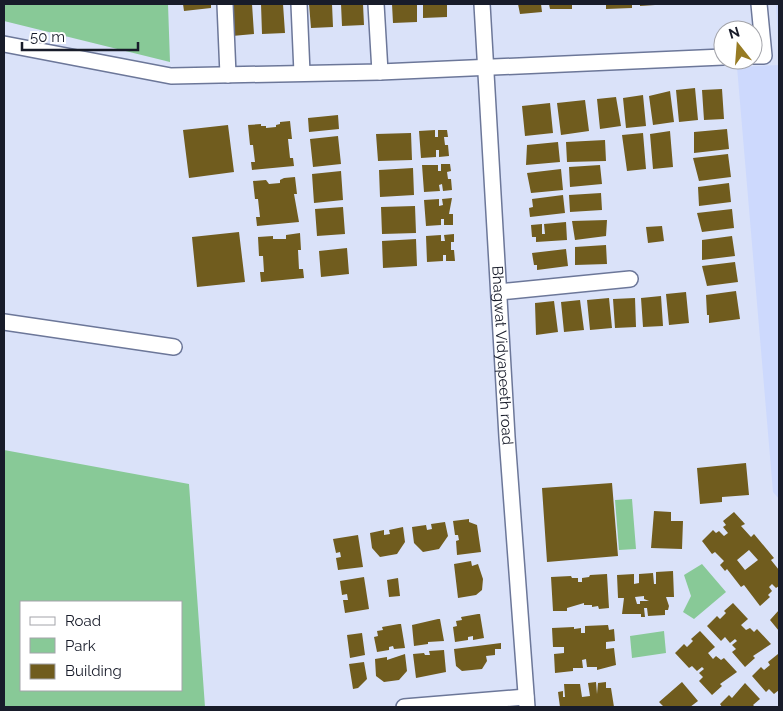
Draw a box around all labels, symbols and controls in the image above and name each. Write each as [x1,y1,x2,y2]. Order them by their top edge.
scale bar [22,20,139,52]
north arrow [713,20,763,70]
text: N [727,23,742,42]
text: 50 m [30,28,65,46]
street label: Bhagwat Vidyapeeth road [488,265,517,446]
legend [20,601,182,691]
text: Road [65,612,101,630]
text: Park [65,637,96,655]
text: Building [65,662,122,680]

